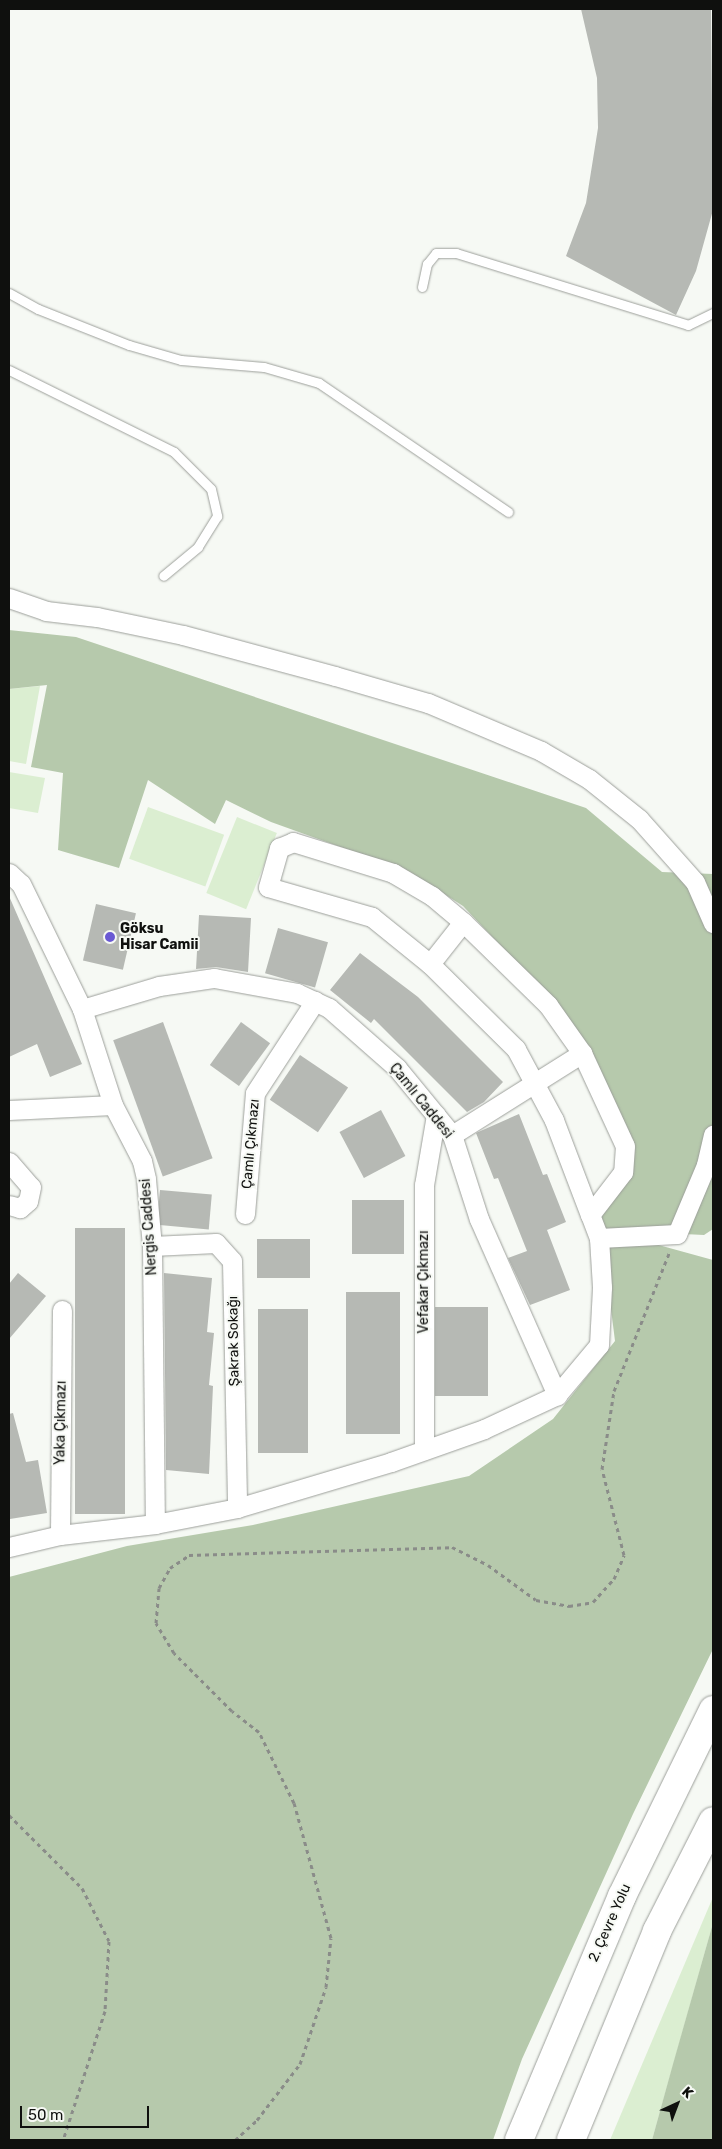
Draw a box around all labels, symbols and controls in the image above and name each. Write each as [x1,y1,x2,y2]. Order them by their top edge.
place label: Göksu Hisar Camii [120,921,199,954]
marker: Göksu Hisar Camii [104,931,116,943]
street label: Çamlı Caddesi [386,1060,456,1142]
street label: Çamlı Çıkmazı [239,1098,263,1190]
street label: Nergis Caddesi [137,1178,161,1276]
street label: Vefakar Çıkmazı [416,1230,432,1334]
street label: Şakrak Sokağı [225,1296,243,1386]
street label: Yaka Çıkmazı [52,1381,70,1465]
street label: 2. Çevre Yolu [585,1881,635,1965]
north arrow [652,2079,702,2129]
text: K [678,2083,697,2102]
scale bar [22,2096,151,2128]
text: 50 m [28,2106,63,2124]

